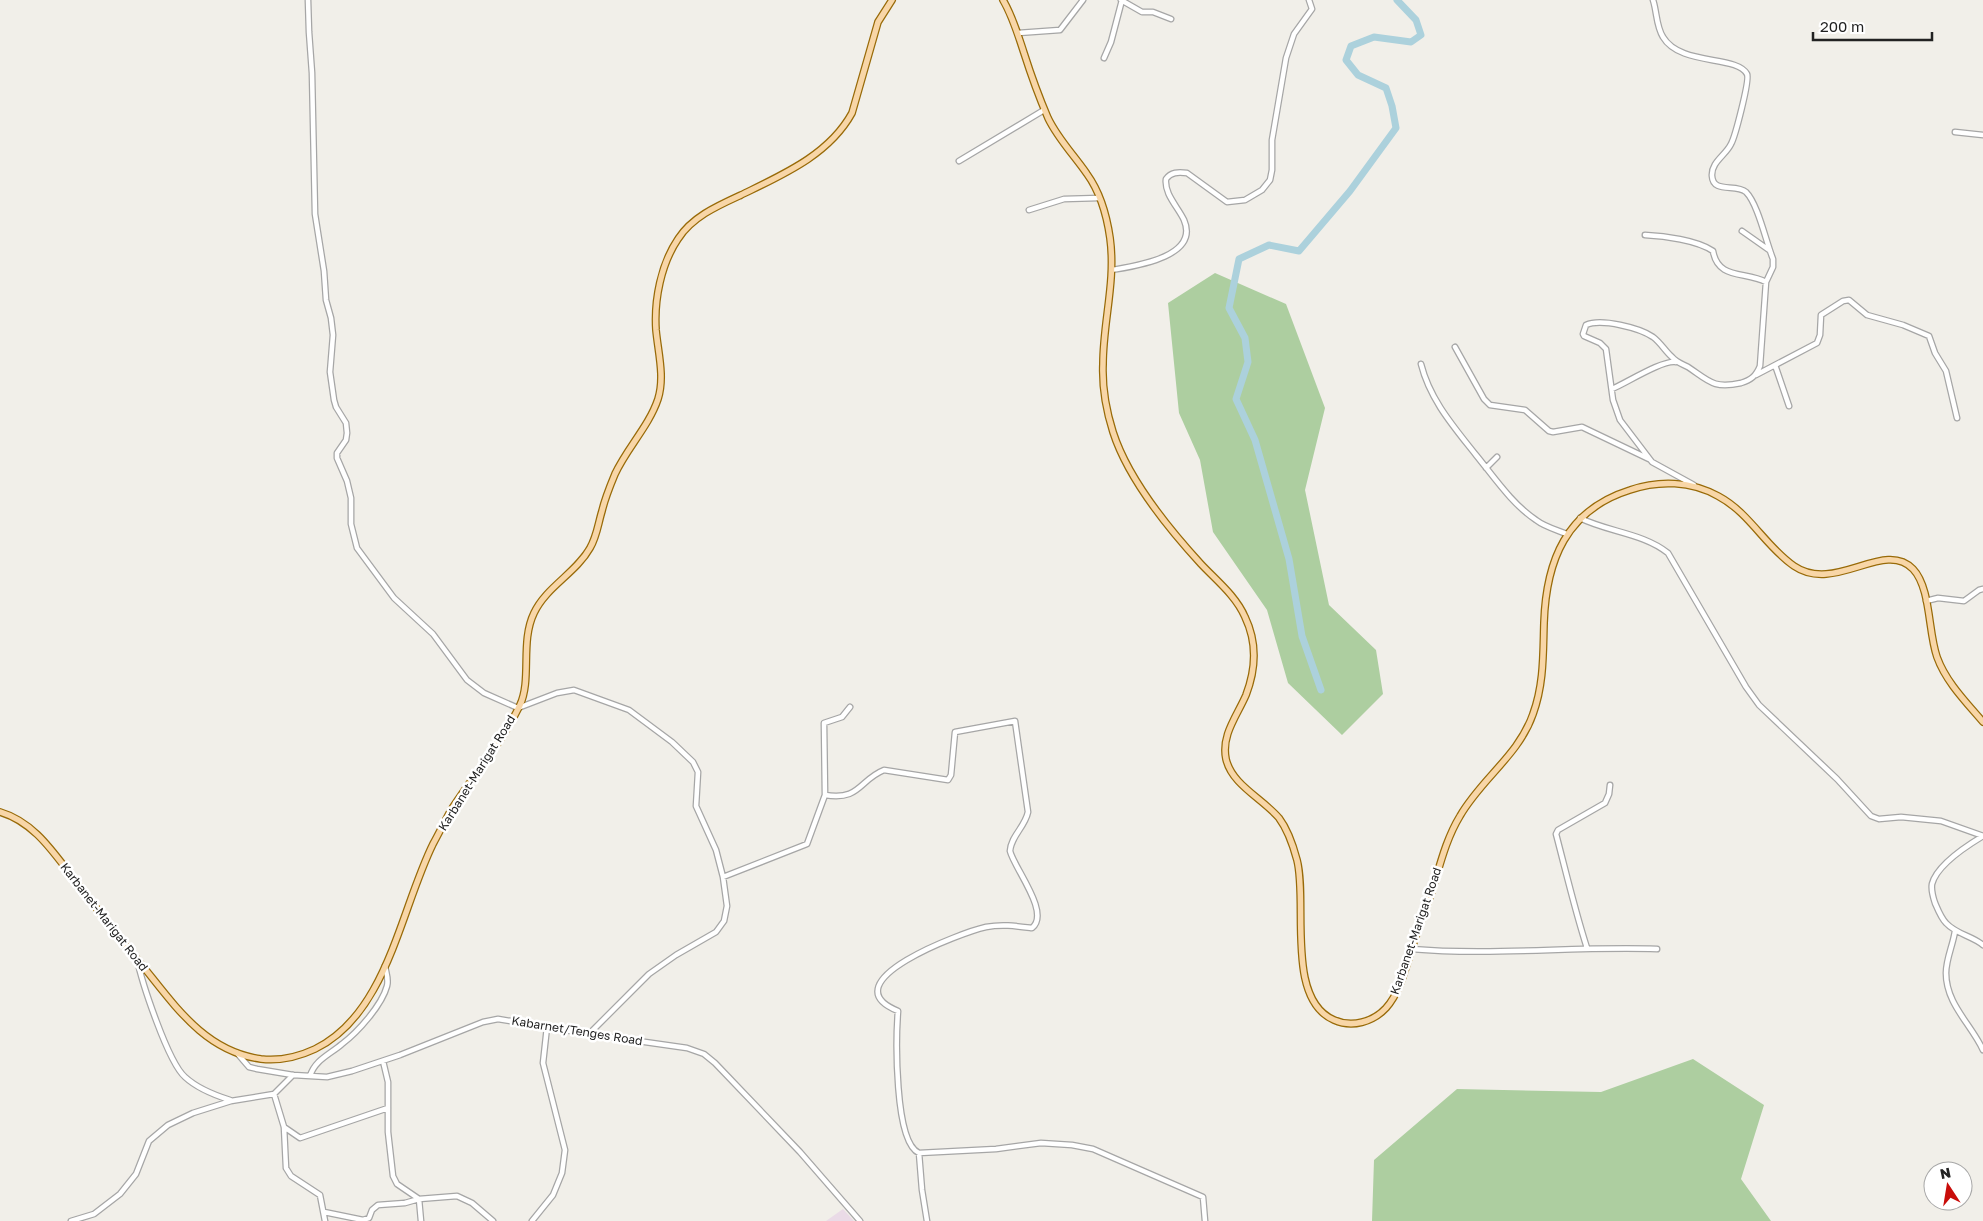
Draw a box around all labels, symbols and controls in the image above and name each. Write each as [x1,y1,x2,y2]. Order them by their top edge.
scale bar [1813,10,1932,42]
text: 200 m [1820,17,1864,35]
street label: Karbanet-Marigat Road [435,712,518,833]
street label: Karbanet-Marigat Road [57,859,151,974]
street label: Karbanet-Marigat Road [1387,865,1444,996]
street label: Kabarnet/Tenges Road [510,1013,644,1048]
north arrow [1923,1161,1973,1211]
text: N [1938,1163,1952,1182]

